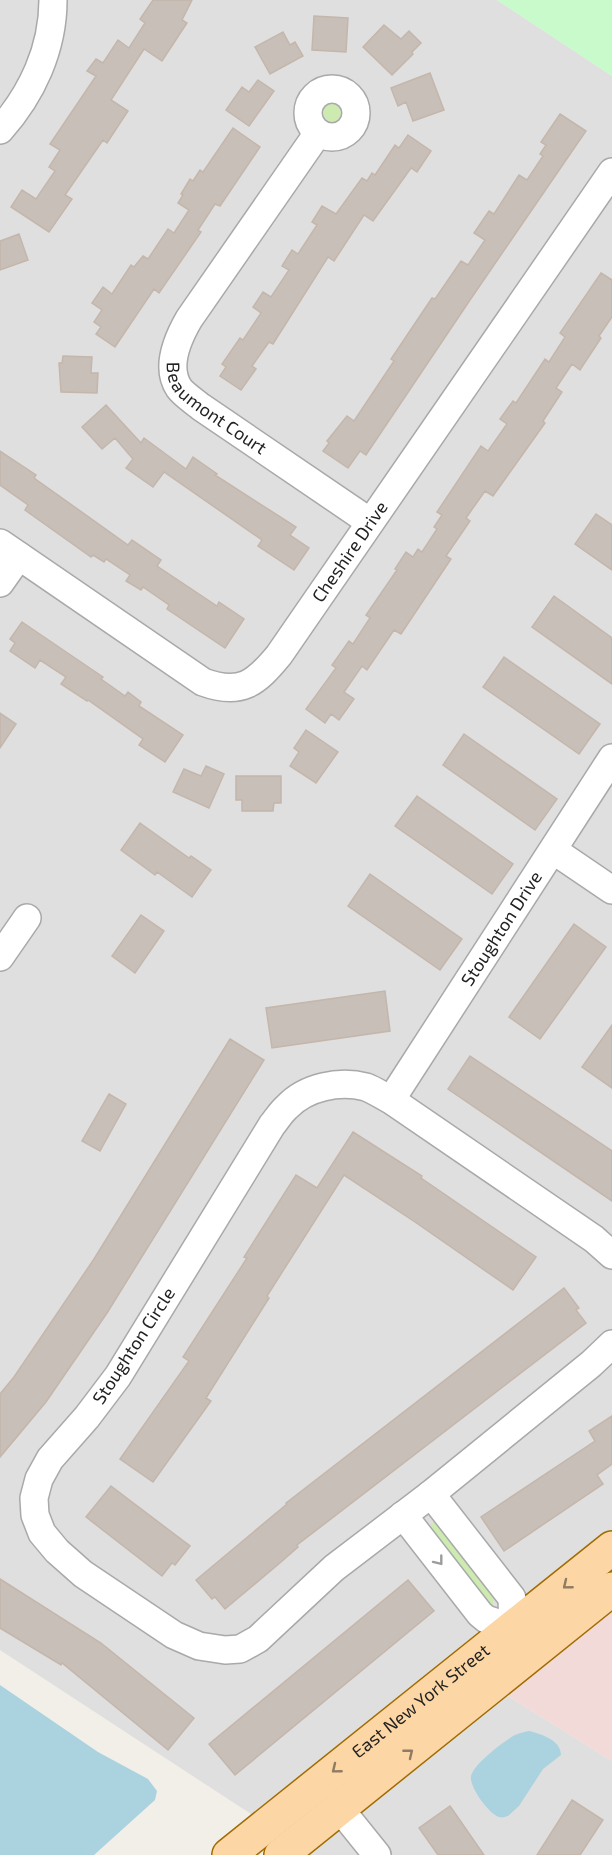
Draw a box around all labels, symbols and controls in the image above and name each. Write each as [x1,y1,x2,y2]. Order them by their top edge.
street label: Beaumont Court [163,362,271,459]
street label: Cheshire Drive [307,497,392,606]
street label: Stoughton Drive [456,867,546,990]
street label: Stoughton Circle [87,1283,179,1408]
one-way arrow [431,1555,442,1566]
one-way arrow [562,1577,573,1588]
street label: East New York Street [347,1639,494,1762]
one-way arrow [402,1749,413,1760]
one-way arrow [332,1762,343,1773]

